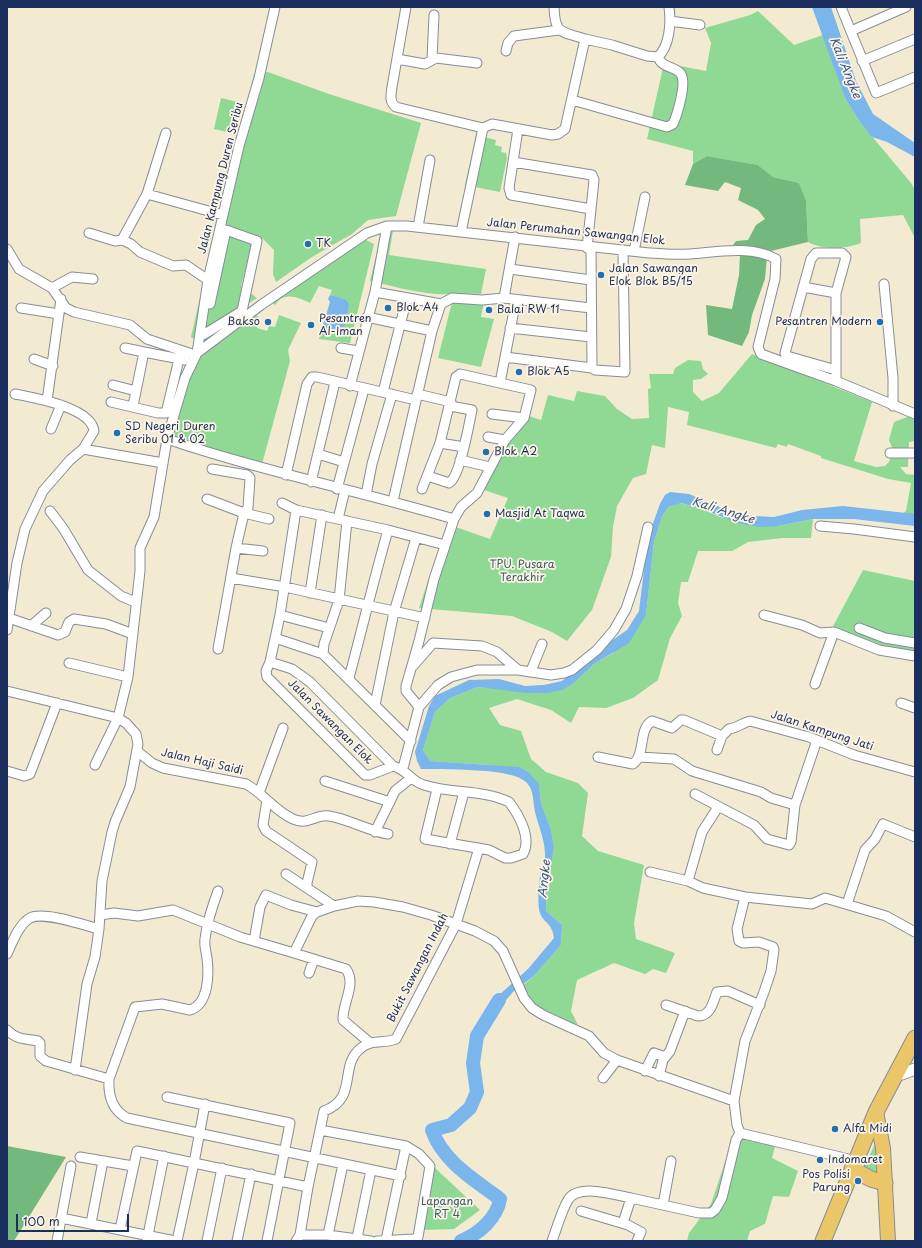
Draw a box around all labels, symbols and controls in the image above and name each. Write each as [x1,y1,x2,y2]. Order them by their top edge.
water label: Kali Angke [826,35,864,101]
street label: Jalan Kampung Duren Seribu [196,101,246,255]
street label: Jalan Perumahan Sawangan Elok [486,216,666,248]
place label: TK [316,237,331,251]
marker: TK [303,239,313,249]
place label: Jalan Sawangan Elok Blok B5/15 [609,262,698,288]
marker: Jalan Sawangan Elok Blok B5/15 [596,270,606,280]
place label: Blok A4 [396,301,439,315]
marker: Blok A4 [383,303,393,313]
place label: Balai RW 11 [497,303,560,317]
marker: Balai RW 11 [484,305,494,315]
place label: Pesantren Al-Iman [319,312,371,338]
place label: Bakso [227,315,260,329]
place label: Pesantren Modern [775,315,872,329]
marker: Bakso [263,317,273,327]
marker: Pesantren Modern [875,317,885,327]
marker: Pesantren Al-Iman [306,320,316,330]
place label: Blok A5 [527,365,570,379]
marker: Blok A5 [514,367,524,377]
place label: SD Negeri Duren Seribu 01 & 02 [125,420,215,446]
marker: SD Negeri Duren Seribu 01 & 02 [112,428,122,438]
place label: Blok A2 [494,445,537,459]
marker: Blok A2 [481,447,491,457]
water label: Kali Angke [690,495,756,527]
place label: Masjid At Taqwa [495,507,585,521]
marker: Masjid At Taqwa [482,509,492,519]
park label: TPU. Pusara Terakhir [489,558,555,584]
street label: Jalan Sawangan Elok [285,677,375,767]
street label: Jalan Kampung Jati [769,708,875,754]
street label: Jalan Haji Saidi [160,746,244,778]
water label: Angke [536,859,554,899]
street label: Bukit Sawangan Indah [385,911,451,1025]
place label: Alfa Midi [843,1122,892,1136]
marker: Alfa Midi [830,1124,840,1134]
place label: Indomaret [828,1153,883,1167]
marker: Indomaret [815,1155,825,1165]
place label: Pos Polisi Parung [802,1168,850,1194]
marker: Pos Polisi Parung [853,1176,863,1186]
park label: Lapangan RT 4 [421,1195,473,1221]
scale bar [18,1206,131,1232]
text: 100 m [23,1212,60,1230]

